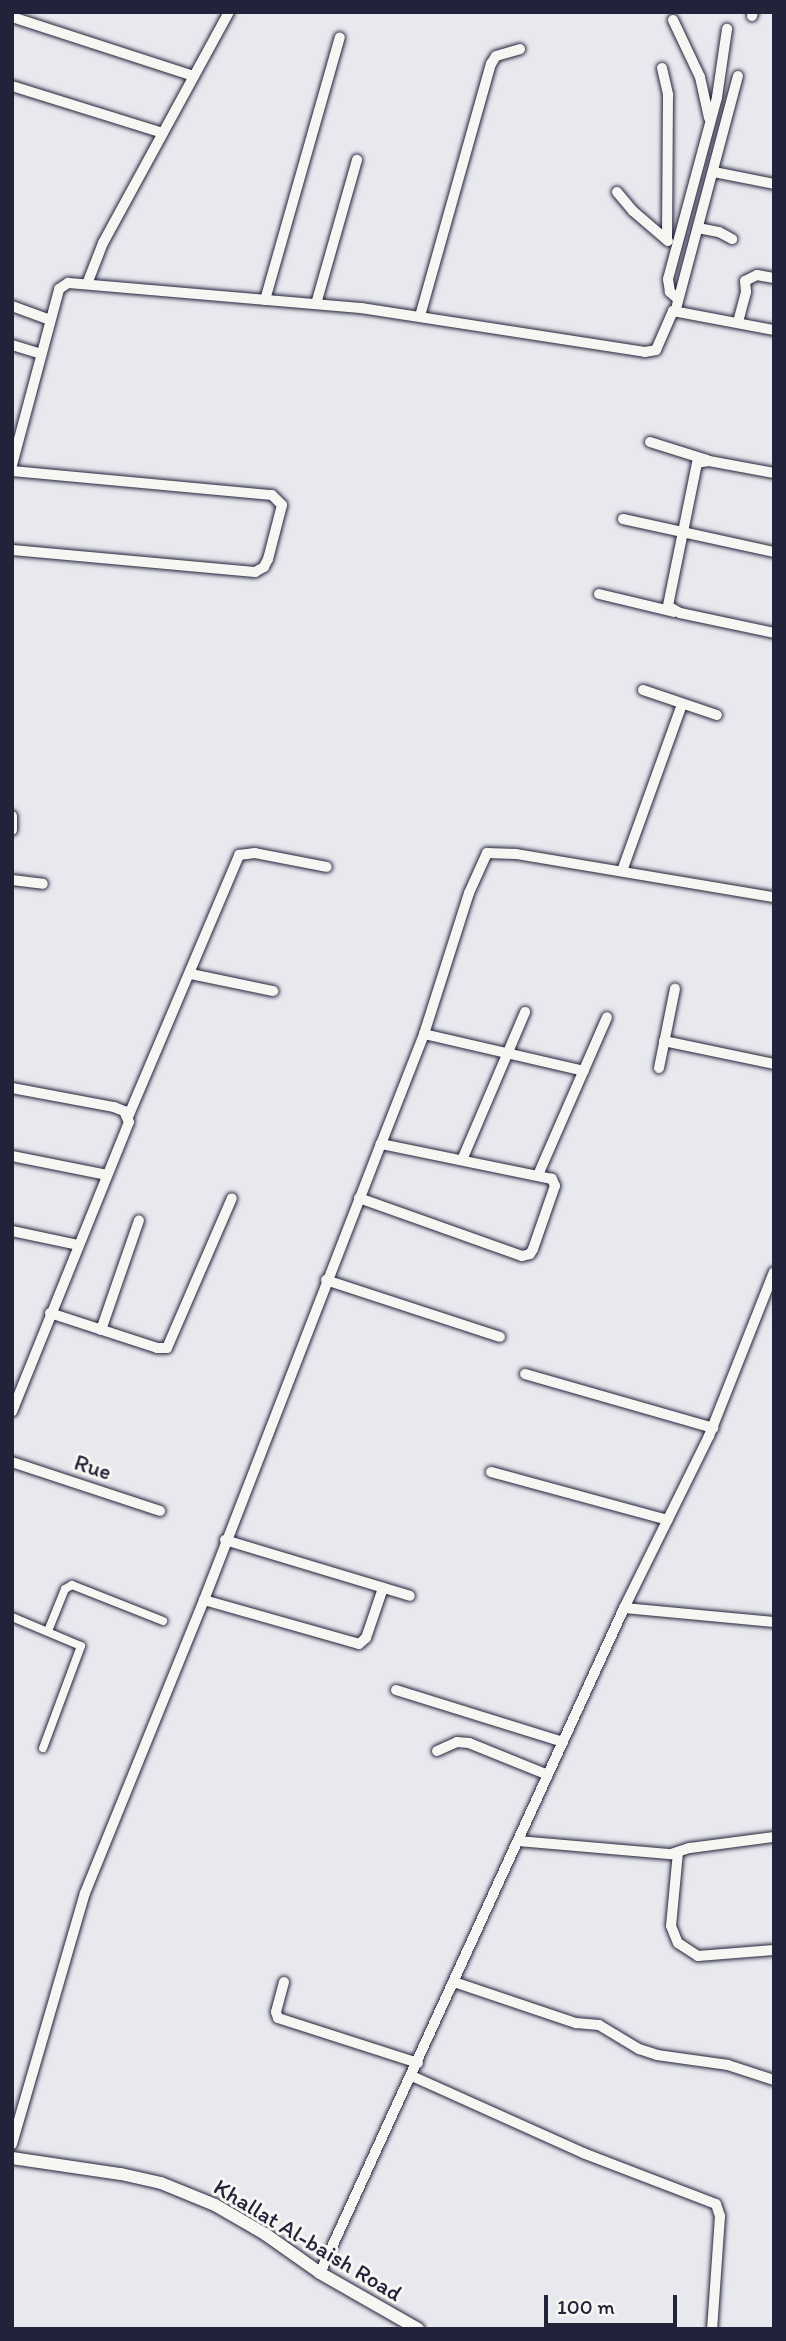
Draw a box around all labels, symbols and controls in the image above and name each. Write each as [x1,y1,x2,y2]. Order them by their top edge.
street label: Rue [71,1448,115,1486]
street label: Khallat Al-baish Road [209,2173,407,2307]
scale bar [548,2282,681,2326]
text: 100 m [557,2294,615,2319]

